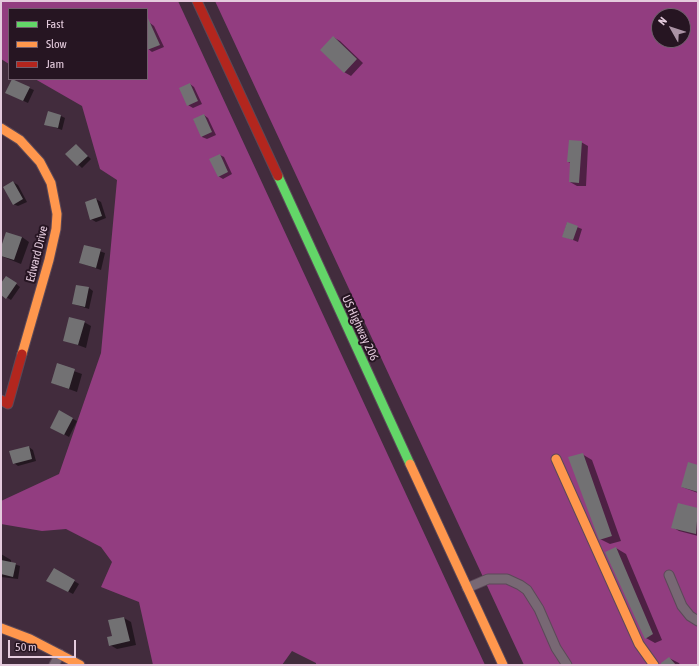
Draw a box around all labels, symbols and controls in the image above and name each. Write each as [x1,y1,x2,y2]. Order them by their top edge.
legend [8,8,148,80]
north arrow [651,8,691,48]
text: N [656,15,669,27]
text: Fast [46,17,64,31]
text: Slow [46,37,67,51]
text: Jam [46,57,64,71]
street label: Edward Drive [23,224,51,284]
street label: US Highway 206 [339,293,381,363]
scale bar [10,632,78,658]
text: 50 m [15,640,37,654]

